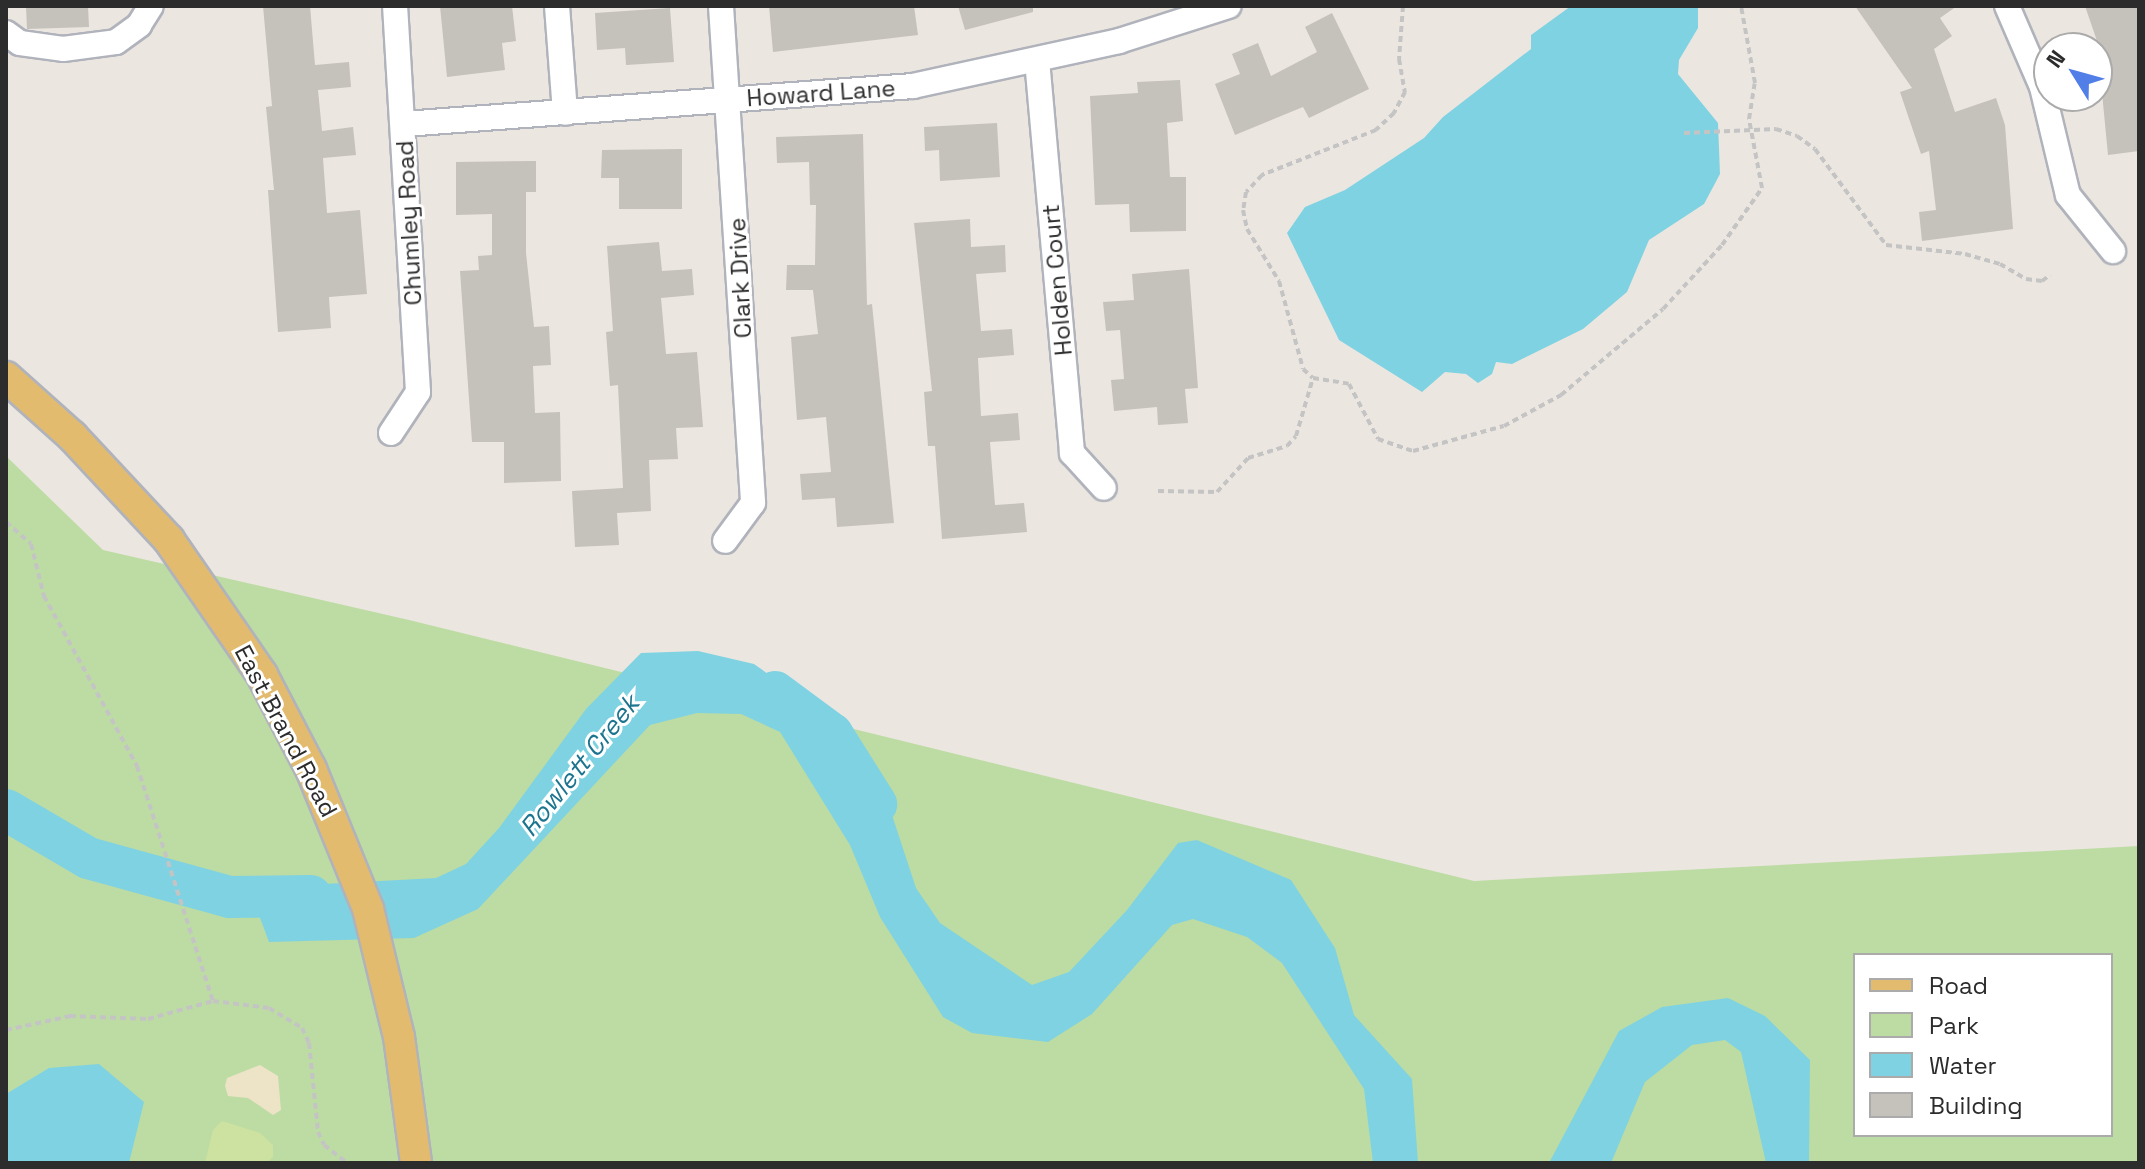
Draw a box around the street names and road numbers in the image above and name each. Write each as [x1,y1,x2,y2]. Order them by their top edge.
street label: Howard Lane [746,73,896,113]
street label: Chumley Road [390,140,428,306]
street label: Holden Court [1036,203,1078,357]
street label: Clark Drive [722,217,758,339]
street label: East Brand Road [229,640,343,822]

